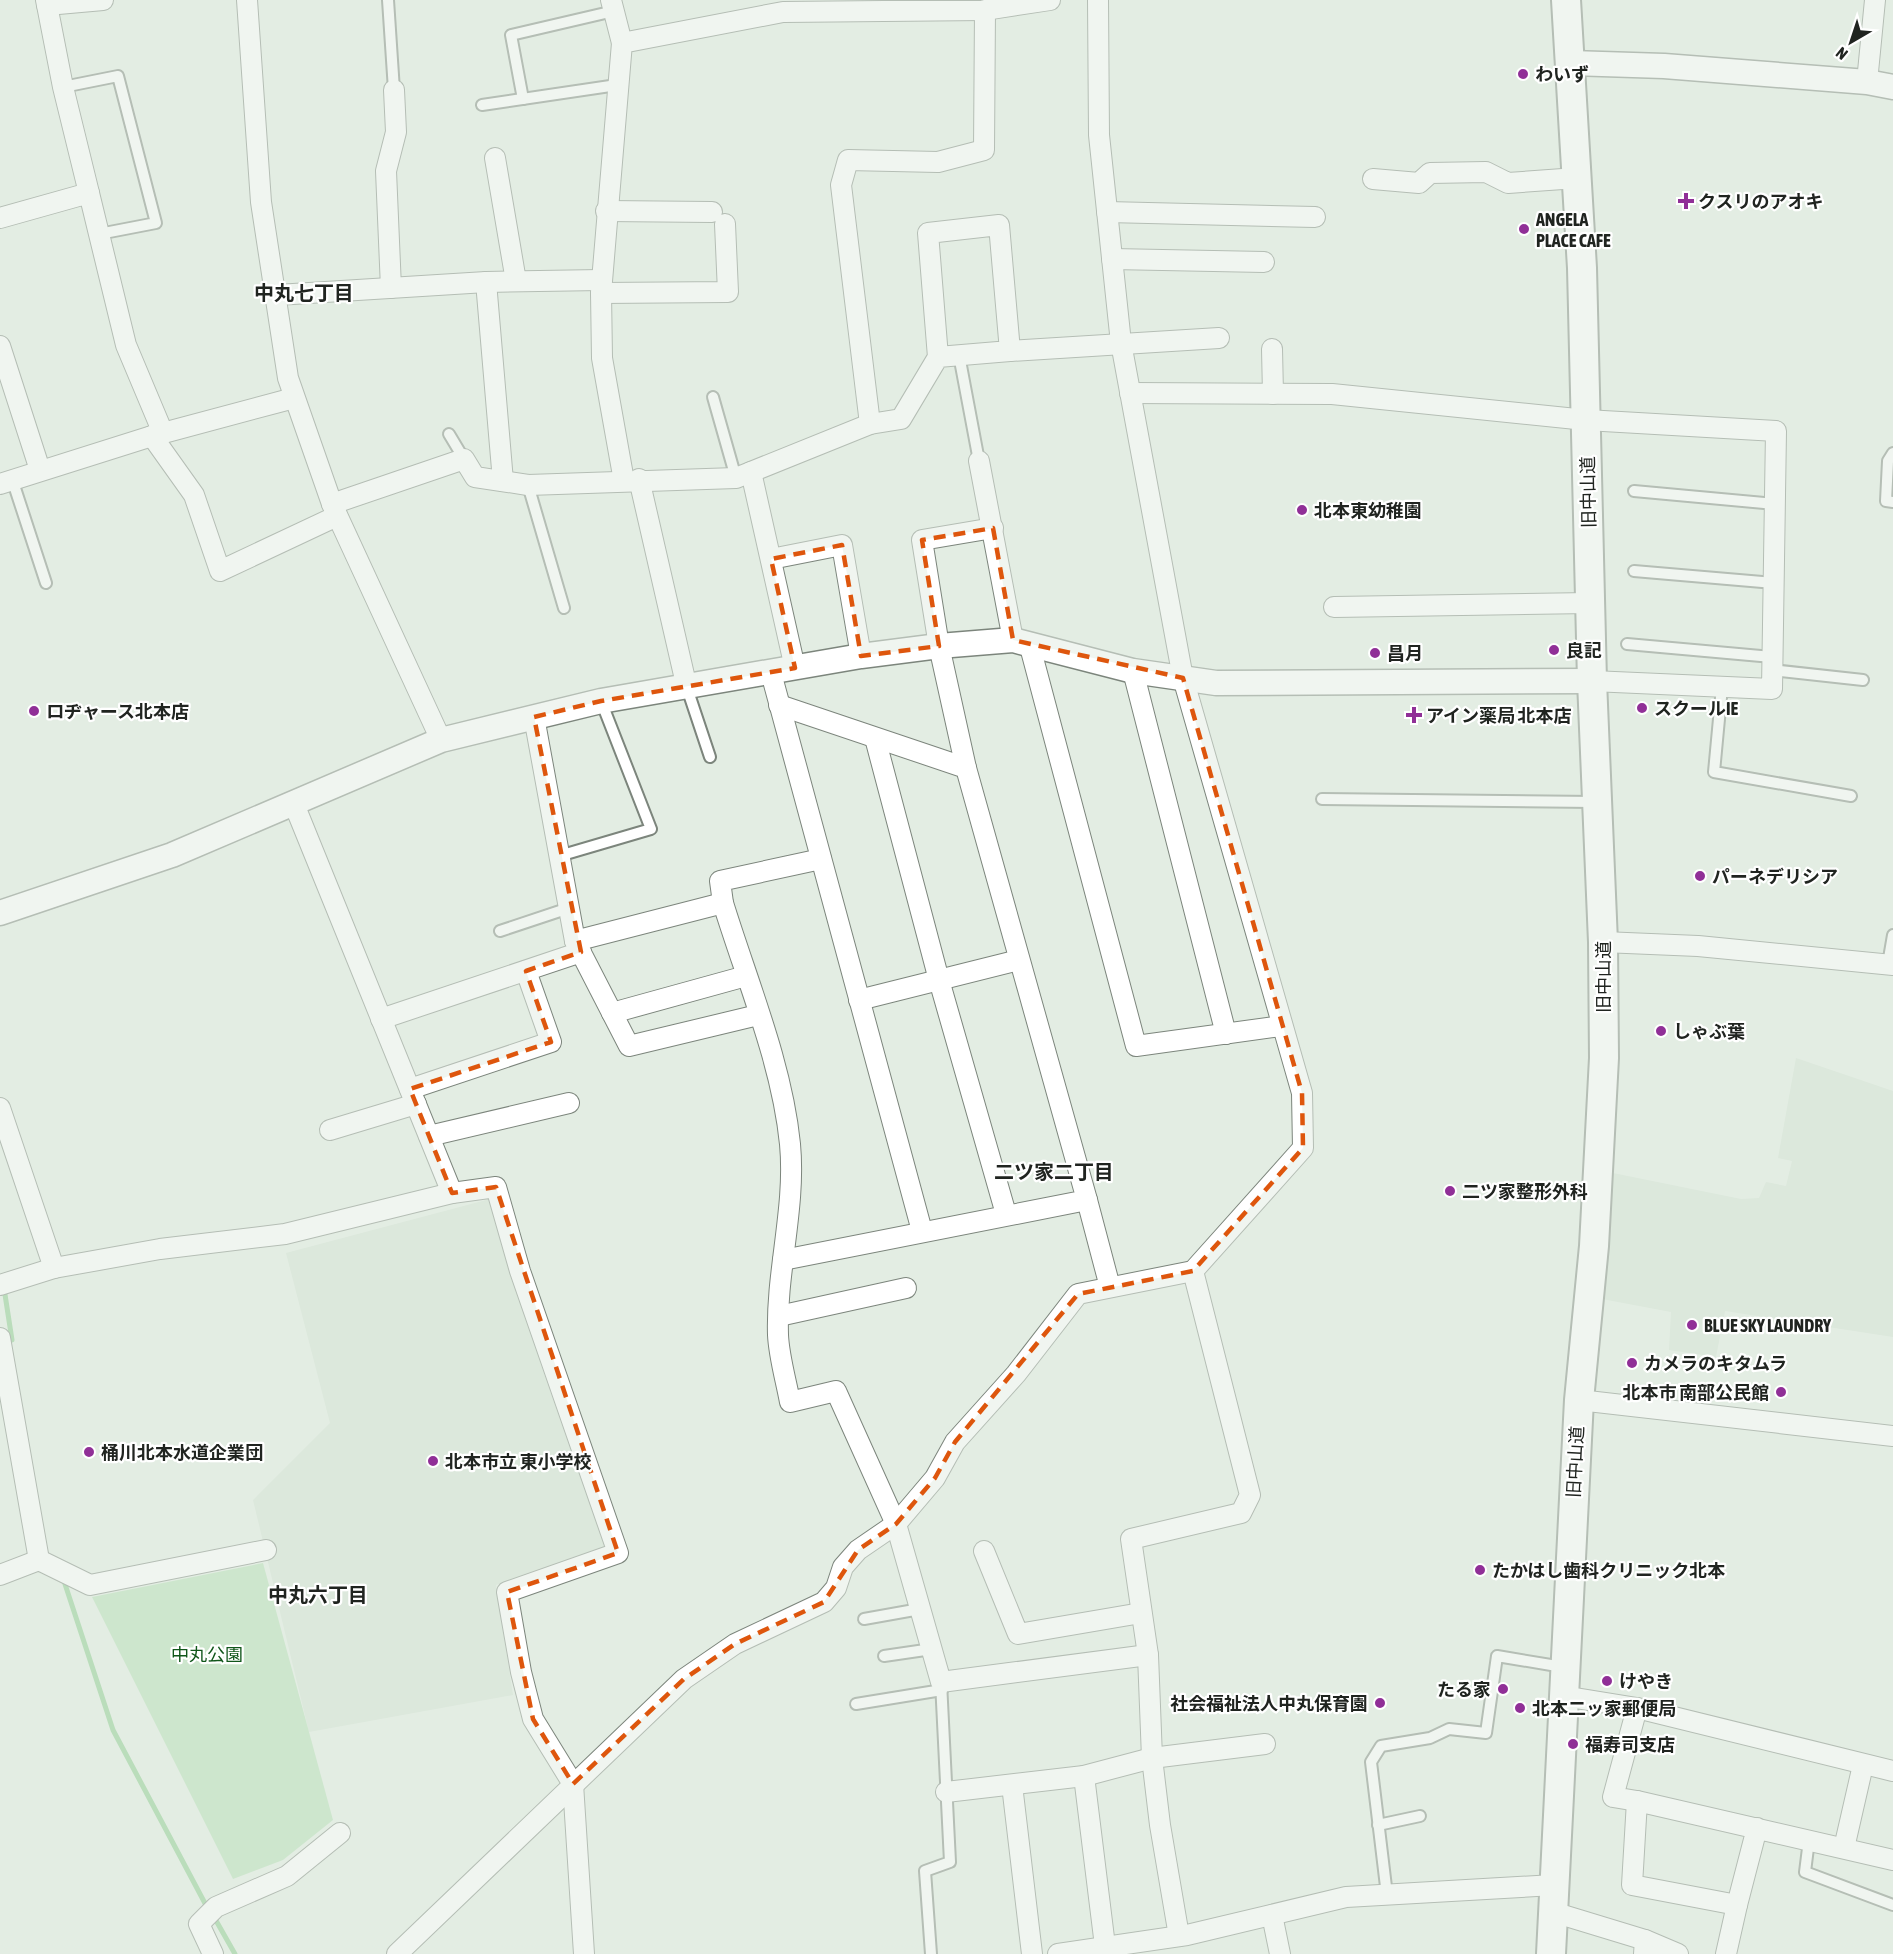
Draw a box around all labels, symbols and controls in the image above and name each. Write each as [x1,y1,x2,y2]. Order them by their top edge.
north arrow [1821,12,1881,72]
text: N [1832,44,1851,64]
place label: わいず [1535,64,1589,85]
marker: わいず [1516,67,1530,81]
place label: クスリのアオキ [1698,191,1823,212]
marker: クスリのアオキ [1679,194,1693,208]
place label: ANGELA PLACE CAFE [1535,209,1611,251]
marker: ANGELA PLACE CAFE [1517,222,1531,236]
district label: 中丸七丁目 [254,281,354,304]
street label: 旧中山道 [1577,456,1599,528]
place label: 北本東幼稚園 [1314,500,1422,521]
marker: 北本東幼稚園 [1295,503,1309,517]
place label: 良記 [1566,640,1602,661]
place label: 昌月 [1387,643,1423,664]
marker: 良記 [1547,643,1561,657]
marker: 昌月 [1368,646,1382,660]
place label: スクールIE [1654,698,1739,719]
place label: ロヂャース北本店 [46,701,189,722]
marker: スクールIE [1635,701,1649,715]
marker: ロヂャース北本店 [27,704,41,718]
place label: アイン薬局 北本店 [1426,705,1572,726]
marker: アイン薬局 北本店 [1407,708,1421,722]
place label: パーネデリシア [1712,866,1838,887]
marker: パーネデリシア [1693,869,1707,883]
street label: 旧中山道 [1593,941,1614,1013]
place label: しゃぶ葉 [1673,1021,1745,1042]
marker: しゃぶ葉 [1654,1024,1668,1038]
district label: 二ツ家二丁目 [994,1160,1114,1183]
place label: 二ツ家整形外科 [1462,1181,1588,1202]
marker: 二ツ家整形外科 [1443,1184,1457,1198]
place label: BLUE SKY LAUNDRY [1704,1315,1832,1336]
marker: BLUE SKY LAUNDRY [1685,1318,1699,1332]
place label: カメラのキタムラ [1644,1353,1787,1374]
marker: カメラのキタムラ [1625,1356,1639,1370]
place label: 北本市 南部公民館 [1623,1382,1769,1403]
marker: 北本市 南部公民館 [1774,1385,1788,1399]
street label: 旧中山道 [1563,1425,1587,1499]
place label: 桶川北本水道企業団 [101,1442,263,1463]
marker: 桶川北本水道企業団 [82,1445,96,1459]
place label: 北本市立 東小学校 [445,1451,591,1472]
marker: 北本市立 東小学校 [426,1454,440,1468]
place label: たかはし歯科クリニック北本 [1492,1560,1725,1581]
marker: たかはし歯科クリニック北本 [1473,1563,1487,1577]
district label: 中丸六丁目 [268,1583,368,1606]
park label: 中丸公園 [171,1644,243,1665]
place label: けやき [1619,1671,1673,1692]
marker: けやき [1600,1674,1614,1688]
place label: たる家 [1437,1679,1491,1700]
marker: たる家 [1496,1682,1510,1696]
place label: 社会福祉法人中丸保育園 [1170,1693,1368,1714]
marker: 社会福祉法人中丸保育園 [1373,1696,1387,1710]
place label: 北本二ッ家郵便局 [1532,1698,1676,1719]
marker: 北本二ッ家郵便局 [1513,1701,1527,1715]
place label: 福寿司支店 [1585,1734,1675,1755]
marker: 福寿司支店 [1566,1737,1580,1751]

